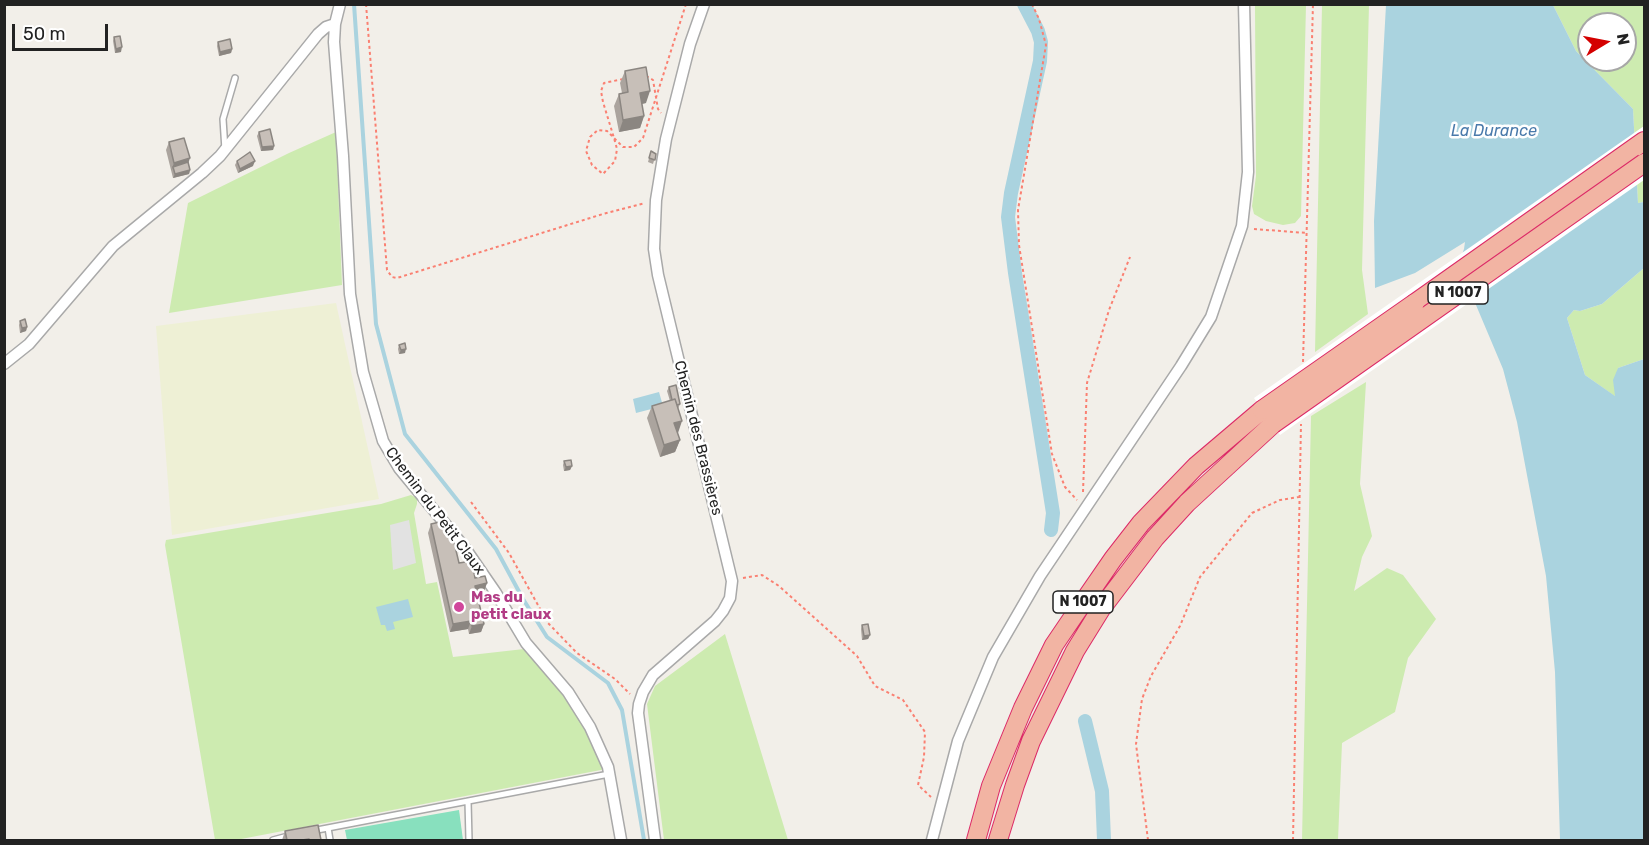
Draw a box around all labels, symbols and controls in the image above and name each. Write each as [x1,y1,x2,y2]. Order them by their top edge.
scale bar [15,12,111,50]
north arrow [1577,12,1637,72]
text: 50 m [23,23,66,45]
text: N [1613,32,1634,46]
water label: La Durance [1451,121,1537,141]
road number: N 1007 [1428,282,1488,304]
street label: Chemin des Brassières [670,359,726,517]
street label: Chemin du Petit Claux [381,444,489,578]
place label: Mas du petit claux [471,589,551,624]
road number: N 1007 [1053,591,1113,613]
marker: Mas du petit claux [452,600,466,614]

